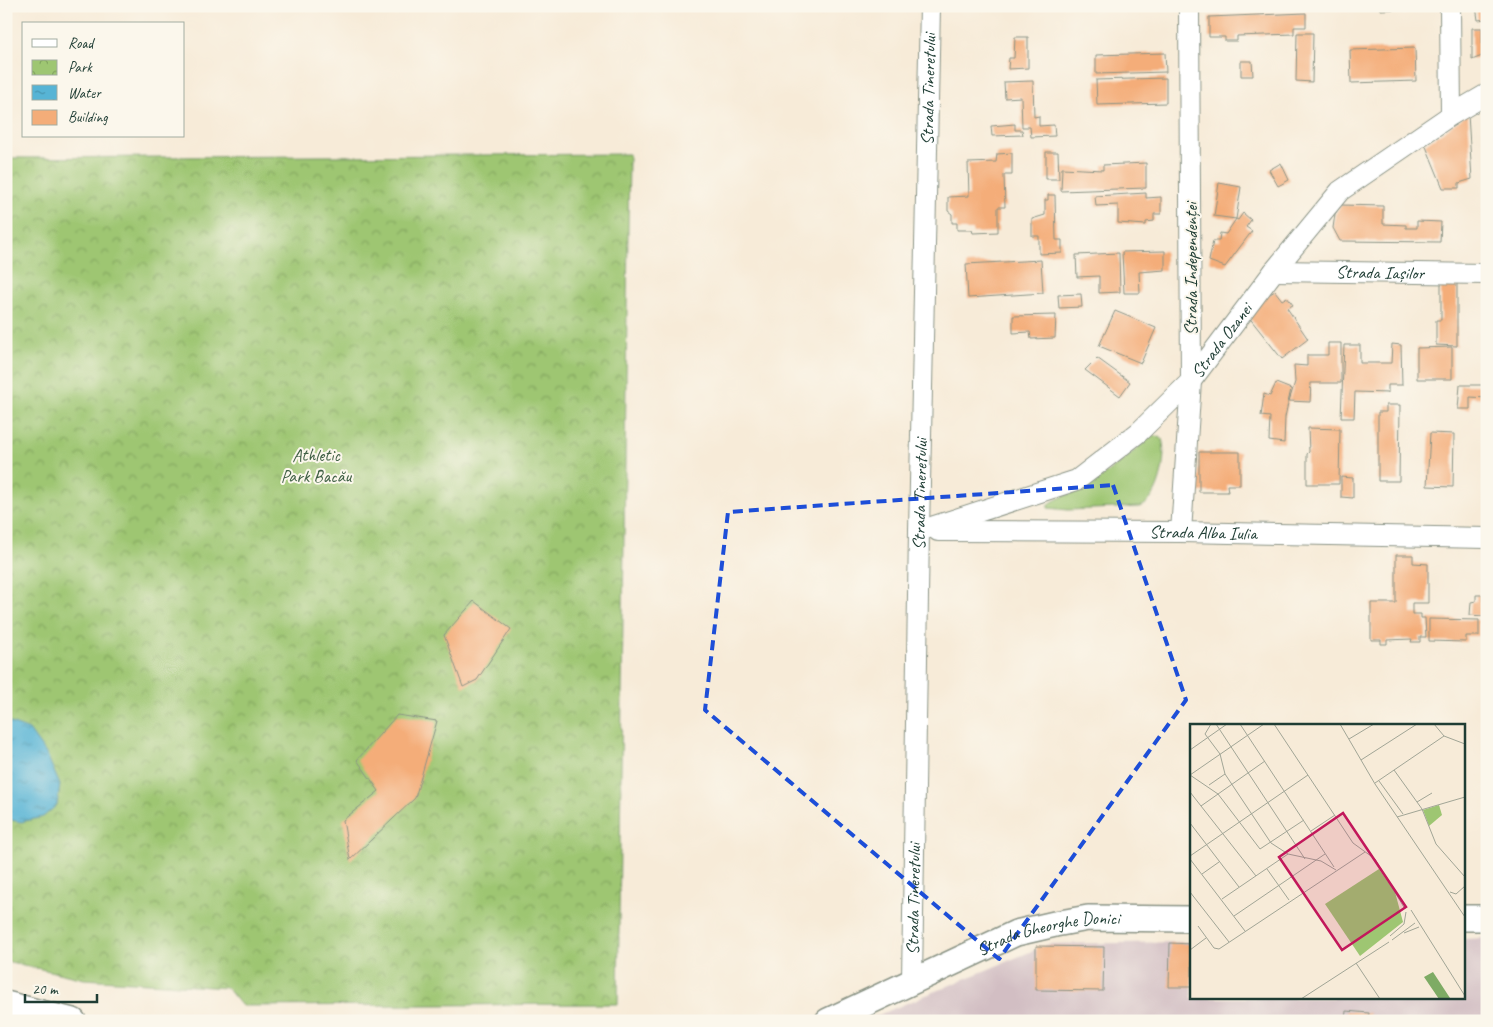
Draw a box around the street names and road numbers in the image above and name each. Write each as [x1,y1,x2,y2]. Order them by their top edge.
street label: Strada Tineretului [916,30,940,145]
street label: Strada Independenței [1180,200,1202,336]
street label: Strada Iașilor [1336,261,1426,284]
street label: Strada Ozanei [1186,297,1258,382]
street label: Strada Tineretului [908,435,932,550]
street label: Strada Alba Iulia [1149,521,1259,545]
street label: Strada Tineretului [901,840,925,955]
street label: Strada Gheorghe Donici [973,906,1122,961]

